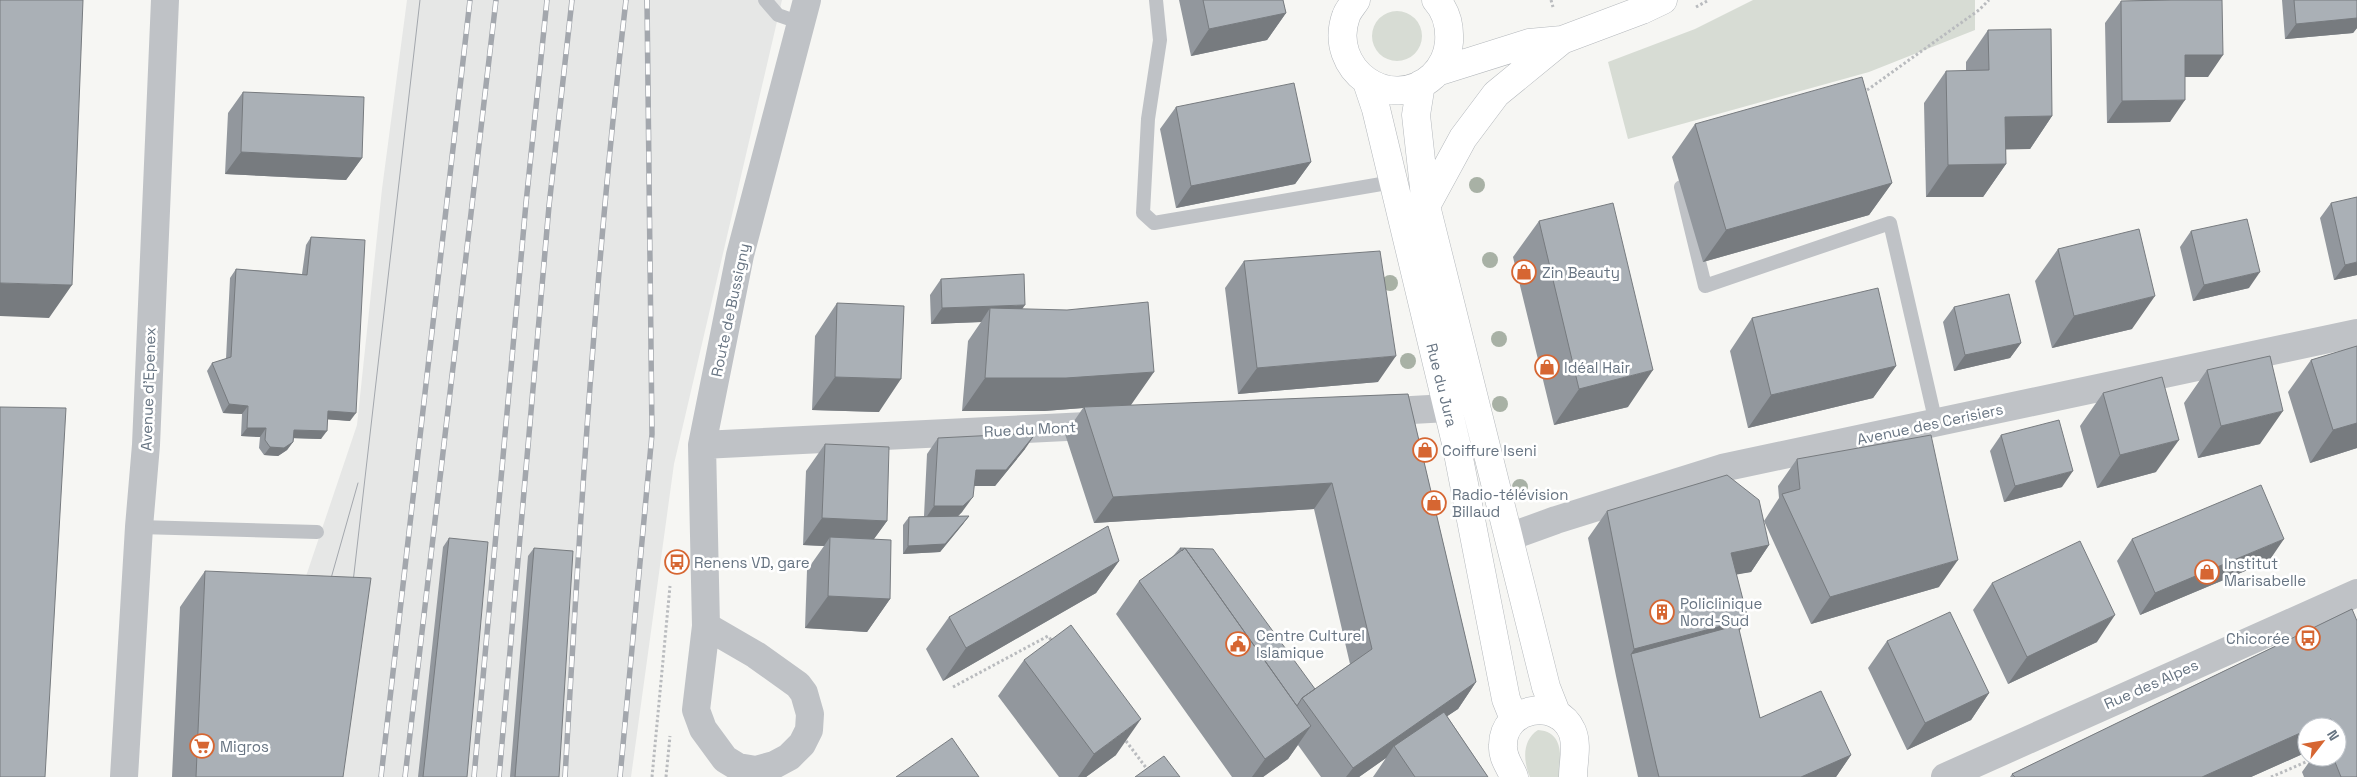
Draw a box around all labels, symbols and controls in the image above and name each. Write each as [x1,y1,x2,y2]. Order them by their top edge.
street label: Route de Bussigny [707,241,753,379]
shop icon: Zin Beauty [1511,259,1537,285]
place label: Zin Beauty [1542,263,1620,282]
street label: Avenue d'Epenex [136,327,160,451]
street label: Rue du Jura [1422,341,1462,429]
shop icon: Idéal Hair [1534,354,1560,380]
place label: Idéal Hair [1564,358,1630,377]
street label: Avenue des Cerisiers [1855,399,2005,449]
street label: Rue du Mont [983,417,1077,441]
shop icon: Coiffure Iseni [1412,437,1438,463]
place label: Coiffure Iseni [1442,441,1537,460]
place label: Radio-télévision Billaud [1452,485,1568,521]
shop icon: Radio-télévision Billaud [1421,490,1447,516]
bus stop icon: Renens VD, gare [664,549,690,575]
place label: Renens VD, gare [694,553,810,572]
place label: Institut Marisabelle [2224,554,2306,590]
shop icon: Institut Marisabelle [2194,559,2220,585]
place label: Policlinique Nord-Sud [1680,594,1762,630]
building icon: Policlinique Nord-Sud [1649,599,1675,625]
bus stop icon: Chicorée [2295,625,2321,651]
place label: Centre Culturel Islamique [1256,626,1365,662]
place label: Chicorée [2226,629,2290,648]
public building icon: Centre Culturel Islamique [1225,631,1251,657]
street label: Rue des Alpes [2101,655,2201,713]
north arrow [2297,717,2347,767]
text: N [2323,727,2343,744]
supermarket icon: Migros [189,733,215,759]
place label: Migros [220,737,269,756]

